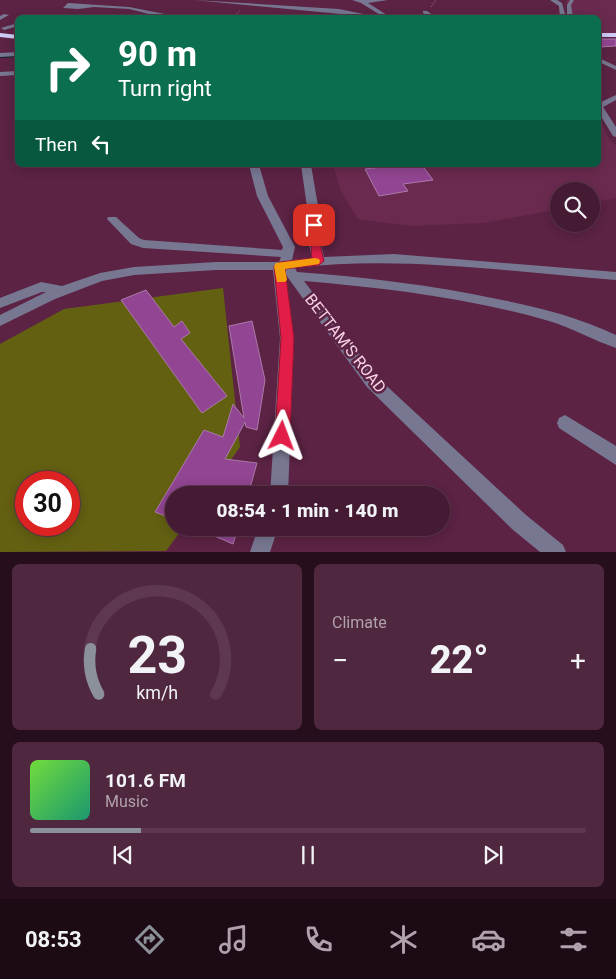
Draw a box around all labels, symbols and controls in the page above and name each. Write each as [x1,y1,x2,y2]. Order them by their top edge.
text: 90 m [118,34,197,75]
icon: right [35,35,100,100]
text: Turn right [118,76,212,101]
icon: left [87,130,115,158]
text: Then [35,133,77,156]
map controls [550,182,600,232]
button: search [550,182,600,232]
pin [293,204,335,246]
icon: arrive [300,211,328,239]
street label: BETTAM'S ROAD [301,290,390,396]
position arrow [255,409,307,461]
speed limit sign: 30 [15,471,80,536]
text: 08:54 · 1 min · 140 m [216,499,399,522]
text: Climate [332,613,387,632]
text: 23 [127,625,187,686]
text: 22° [430,638,488,682]
text: − [332,644,348,677]
text: + [570,644,586,677]
text: km/h [136,682,178,703]
text: 101.6 FM [105,769,186,792]
text: Music [105,792,148,811]
icon: previous [109,841,137,869]
icon: pause [294,841,322,869]
icon: next [479,841,507,869]
icon: directions [132,922,167,957]
icon: music [216,922,251,957]
icon: phone [301,922,336,957]
icon: climate [386,922,421,957]
icon: car [471,922,506,957]
icon: filters [556,922,591,957]
text: 08:53 [25,927,82,952]

